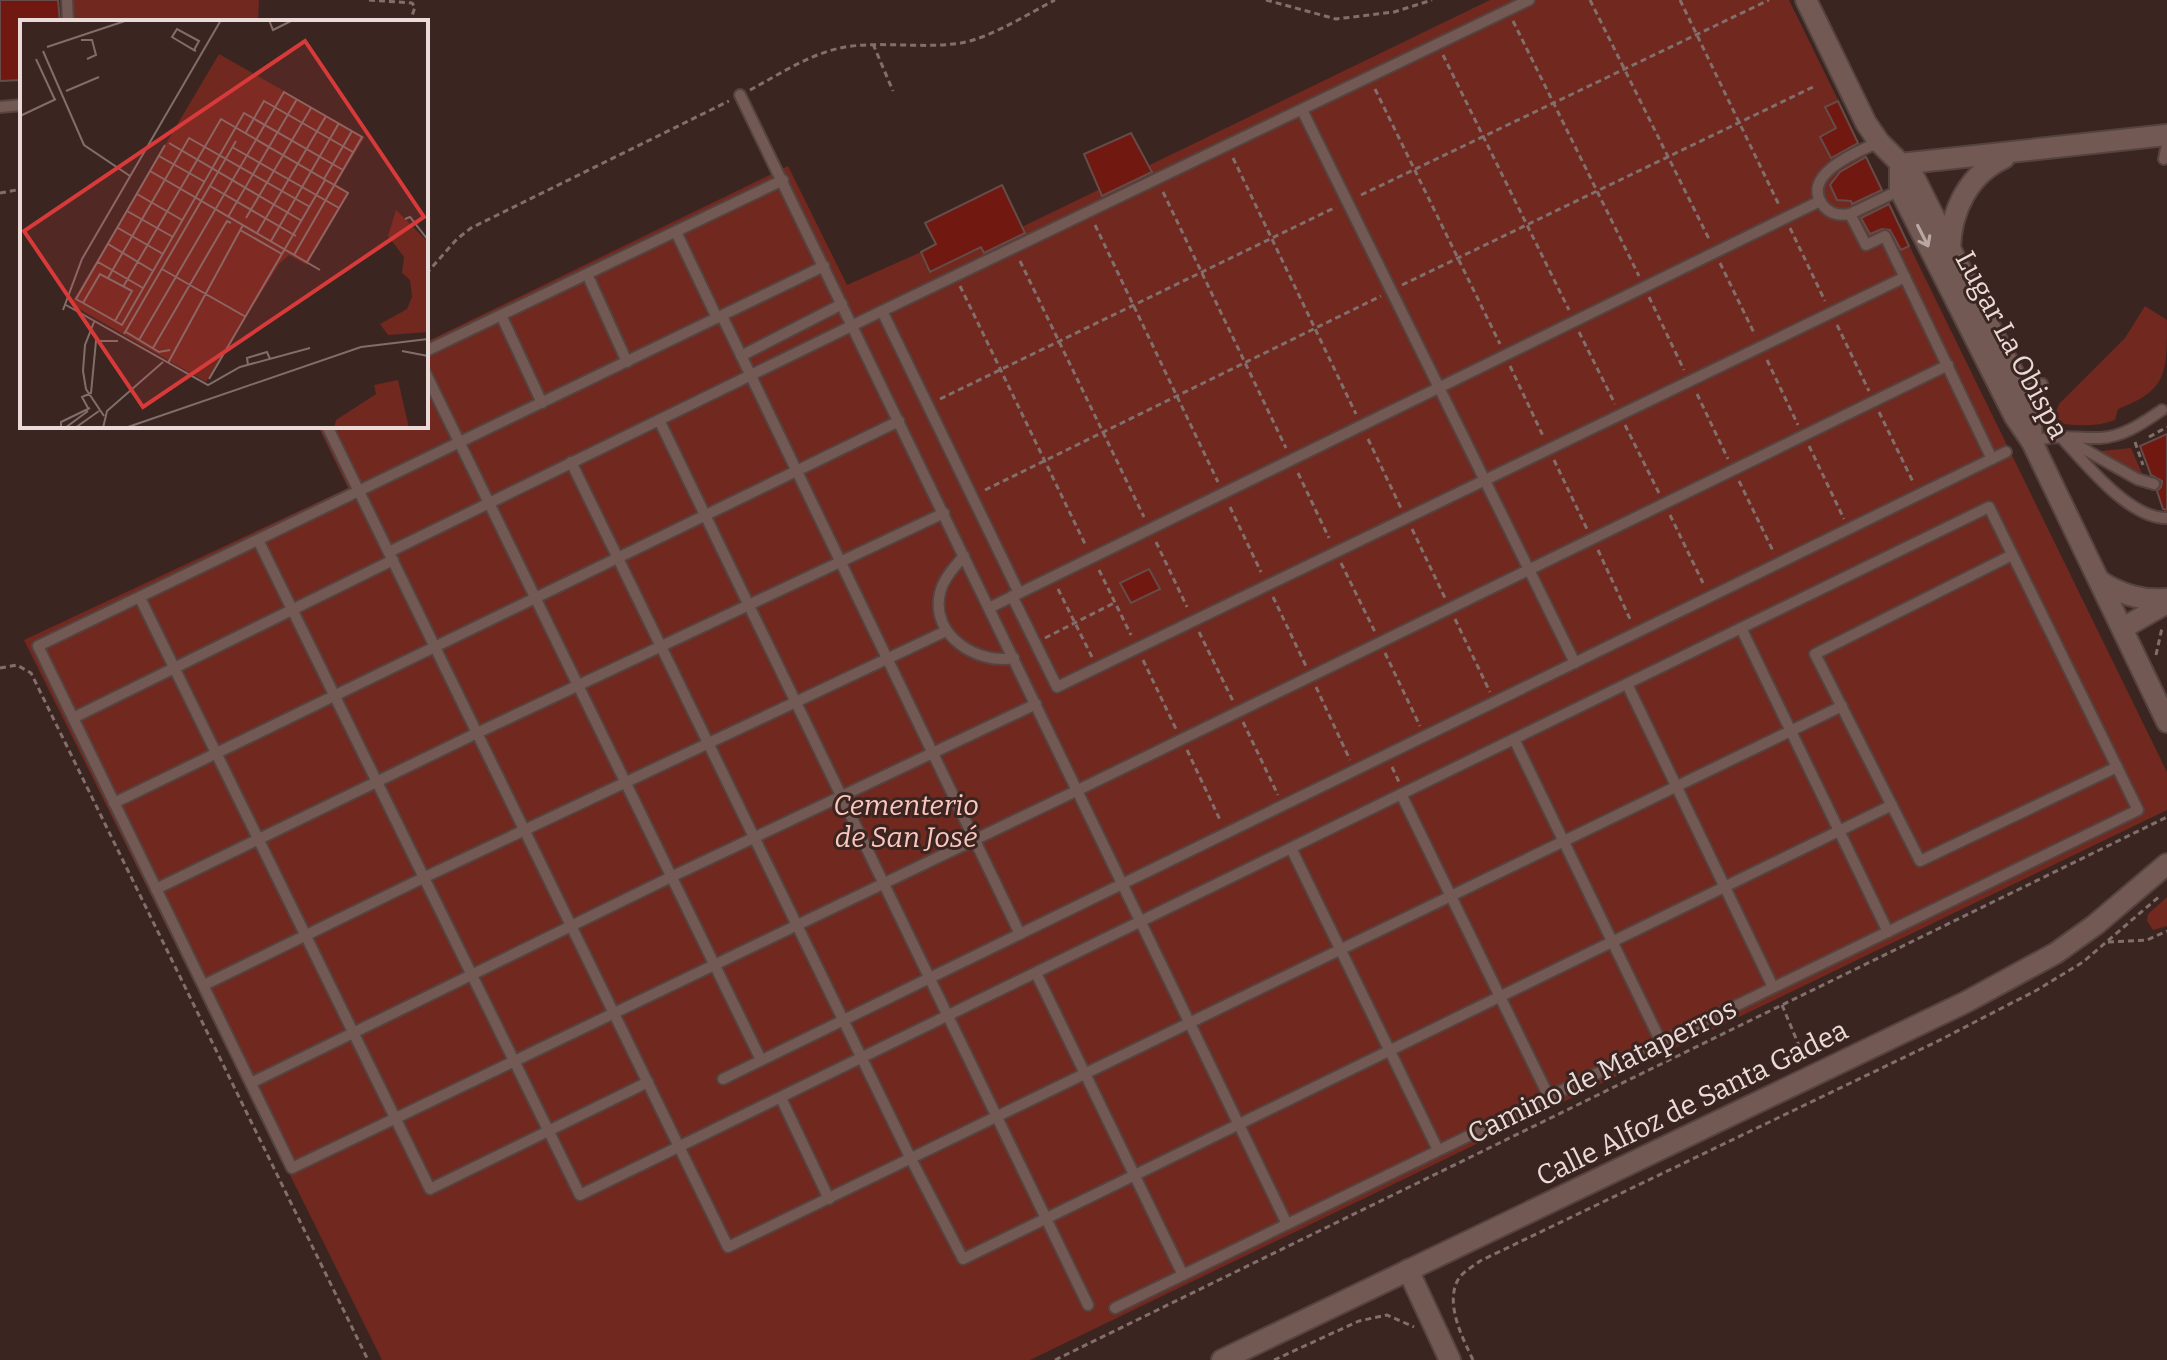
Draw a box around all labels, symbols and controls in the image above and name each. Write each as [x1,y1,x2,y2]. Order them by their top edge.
inset map [20,20,428,428]
one-way arrow [1916,224,1932,248]
street label: Lugar La Obispa [1949,246,2075,444]
park label: Cementerio de San José [833,789,979,854]
street label: Camino de Mataperros [1462,992,1742,1150]
street label: Calle Alfoz de Santa Gadea [1531,1013,1853,1193]

